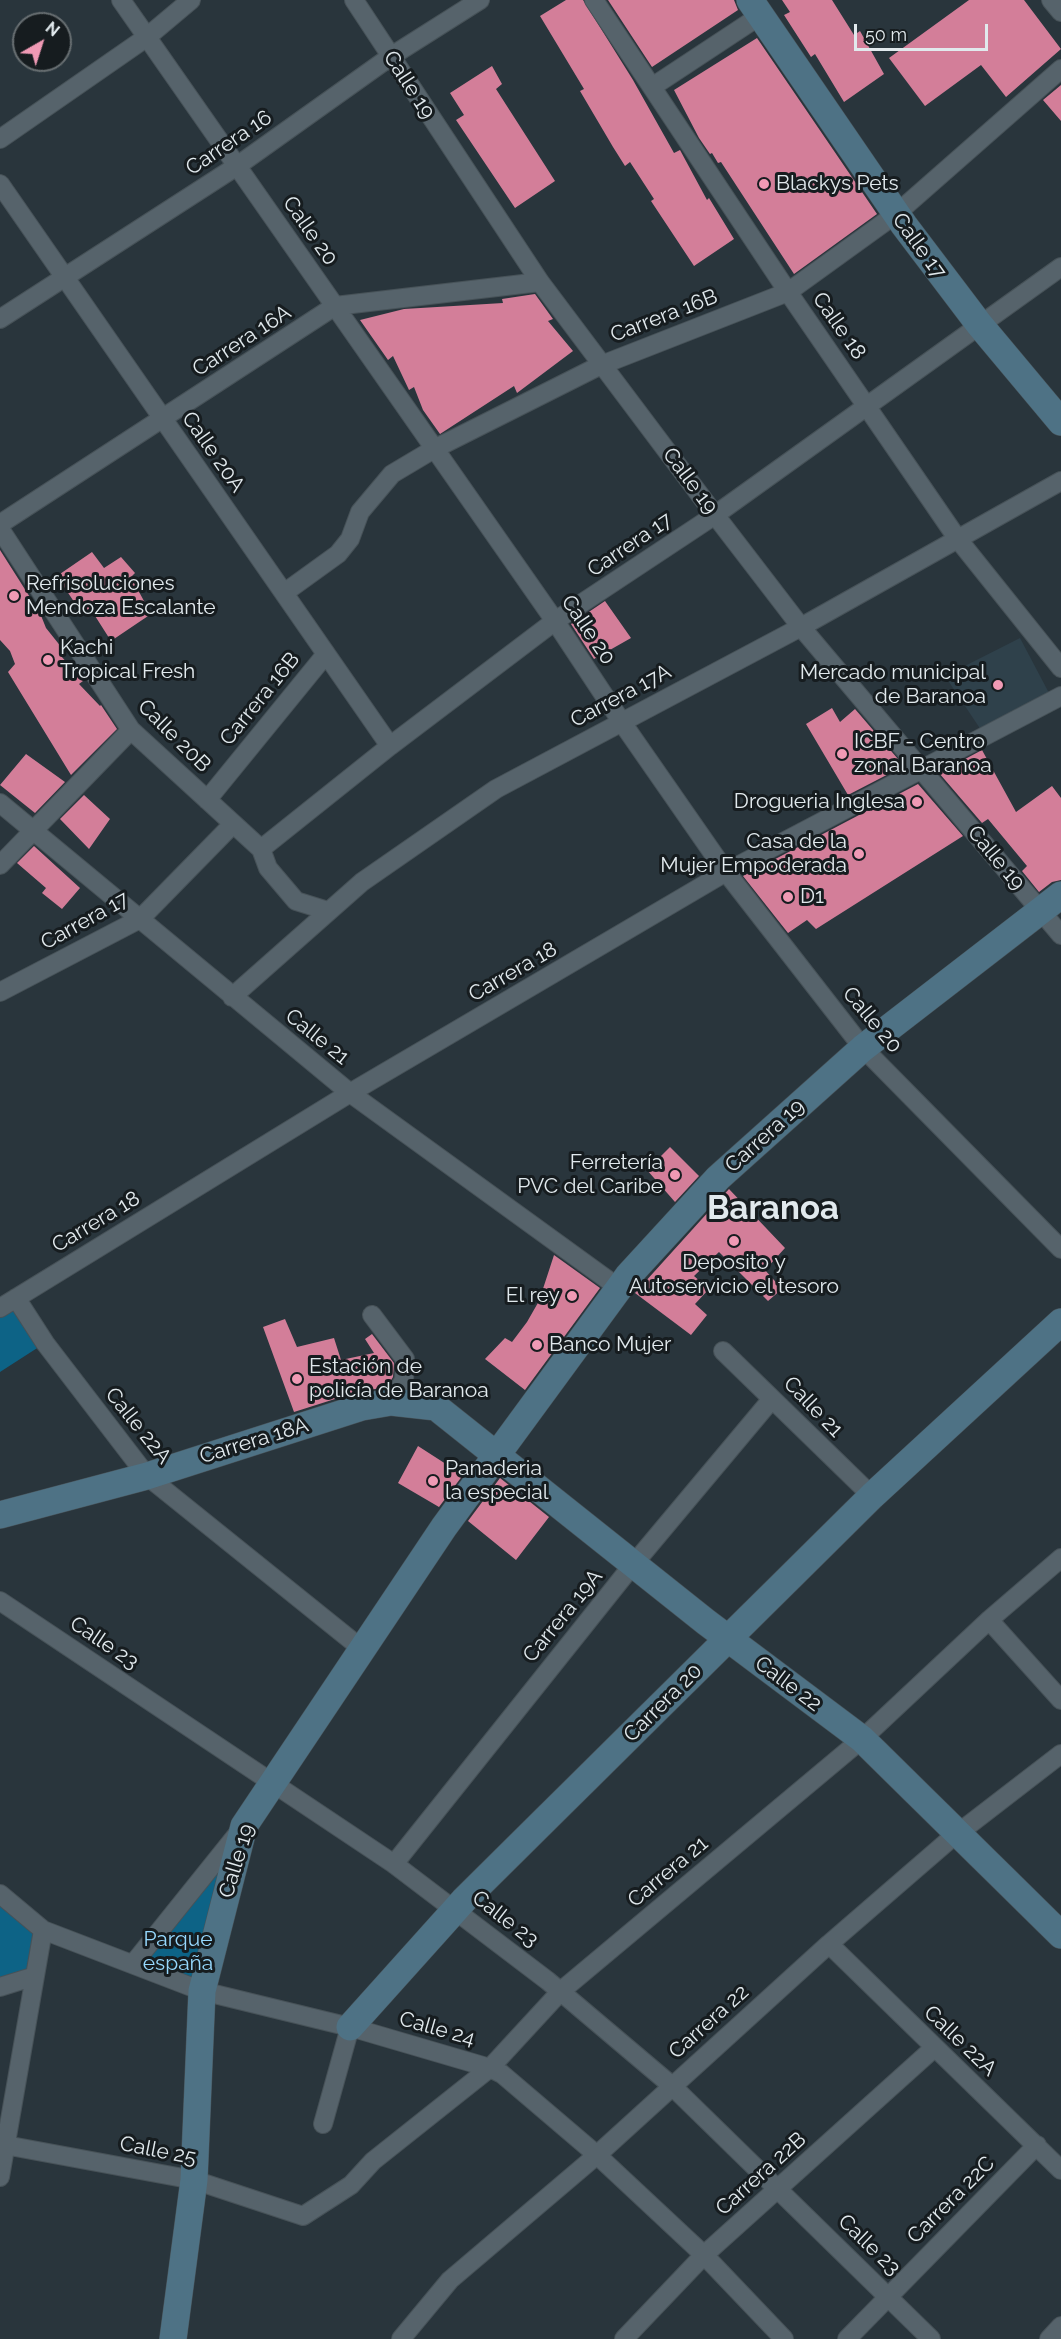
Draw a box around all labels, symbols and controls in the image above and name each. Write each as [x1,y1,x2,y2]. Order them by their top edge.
north arrow [12,12,72,72]
scale bar [857,12,990,50]
text: N [42,18,63,40]
text: 50 m [865,24,907,45]
street label: Calle 19 [378,46,440,124]
street label: Carrera 16 [181,105,277,181]
place label: Blackys Pets [776,171,899,197]
marker: Blackys Pets [757,177,771,191]
street label: Calle 20 [277,192,343,270]
street label: Calle 17 [887,208,951,284]
street label: Carrera 16B [607,284,721,348]
street label: Calle 18 [807,287,871,365]
street label: Carrera 16A [188,300,296,382]
street label: Calle 20A [176,407,250,497]
street label: Calle 19 [657,443,723,519]
street label: Carrera 17 [583,507,677,583]
place label: Refrisoluciones Mendoza Escalante [26,571,216,621]
marker: Refrisoluciones Mendoza Escalante [7,589,21,603]
street label: Calle 20 [556,590,620,670]
place label: Kachi Tropical Fresh [60,635,195,685]
street label: Carrera 16B [215,647,305,751]
marker: Kachi Tropical Fresh [41,653,55,667]
street label: Carrera 17A [566,659,676,733]
place label: Mercado municipal de Baranoa [800,660,986,710]
marker: Mercado municipal de Baranoa [991,678,1005,692]
street label: Calle 20B [132,694,216,778]
place label: ICBF - Centro zonal Baranoa [854,729,992,779]
marker: ICBF - Centro zonal Baranoa [835,747,849,761]
place label: Drogueria Inglesa [734,789,905,815]
marker: Drogueria Inglesa [910,795,924,809]
street label: Calle 19 [962,821,1030,895]
place label: Casa de la Mujer Empoderada [660,829,847,879]
marker: Casa de la Mujer Empoderada [852,847,866,861]
place label: D1 [800,884,824,910]
street label: Carrera 17 [37,887,133,955]
marker: D1 [781,890,795,904]
street label: Carrera 18 [464,937,562,1007]
street label: Calle 20 [837,982,907,1058]
street label: Calle 21 [280,1004,354,1070]
street label: Carrera 19 [720,1094,810,1178]
place label: Ferretería PVC del Caribe [517,1150,663,1200]
marker: Ferretería PVC del Caribe [668,1168,682,1182]
street label: Carrera 18 [47,1186,145,1258]
district label: Baranoa [707,1189,839,1229]
marker: Deposito y Autoservicio el tesoro [727,1234,741,1248]
place label: Deposito y Autoservicio el tesoro [629,1250,839,1300]
place label: El rey [506,1283,560,1309]
marker: El rey [565,1289,579,1303]
place label: Banco Mujer [549,1332,671,1358]
marker: Banco Mujer [530,1338,544,1352]
place label: Estación de policía de Baranoa [309,1354,489,1404]
street label: Calle 21 [778,1371,848,1443]
marker: Estación de policía de Baranoa [290,1372,304,1386]
street label: Calle 22A [100,1383,176,1469]
street label: Carrera 18A [197,1413,311,1469]
place label: Panaderia la especial [445,1456,549,1506]
marker: Panaderia la especial [426,1474,440,1488]
street label: Carrera 19A [518,1564,608,1668]
street label: Calle 23 [65,1611,143,1675]
street label: Calle 22 [750,1651,826,1717]
street label: Carrera 20 [619,1659,707,1747]
street label: Calle 19 [214,1821,260,1901]
street label: Carrera 21 [623,1831,713,1913]
street label: Calle 23 [467,1885,543,1953]
park label: Parque españa [143,1927,213,1977]
street label: Carrera 22 [664,1980,754,2064]
street label: Calle 22A [919,2000,1001,2082]
street label: Calle 24 [396,2006,478,2052]
street label: Carrera 22B [711,2127,811,2221]
street label: Calle 25 [118,2131,198,2171]
street label: Carrera 22C [902,2151,1000,2249]
street label: Calle 23 [833,2209,905,2281]

